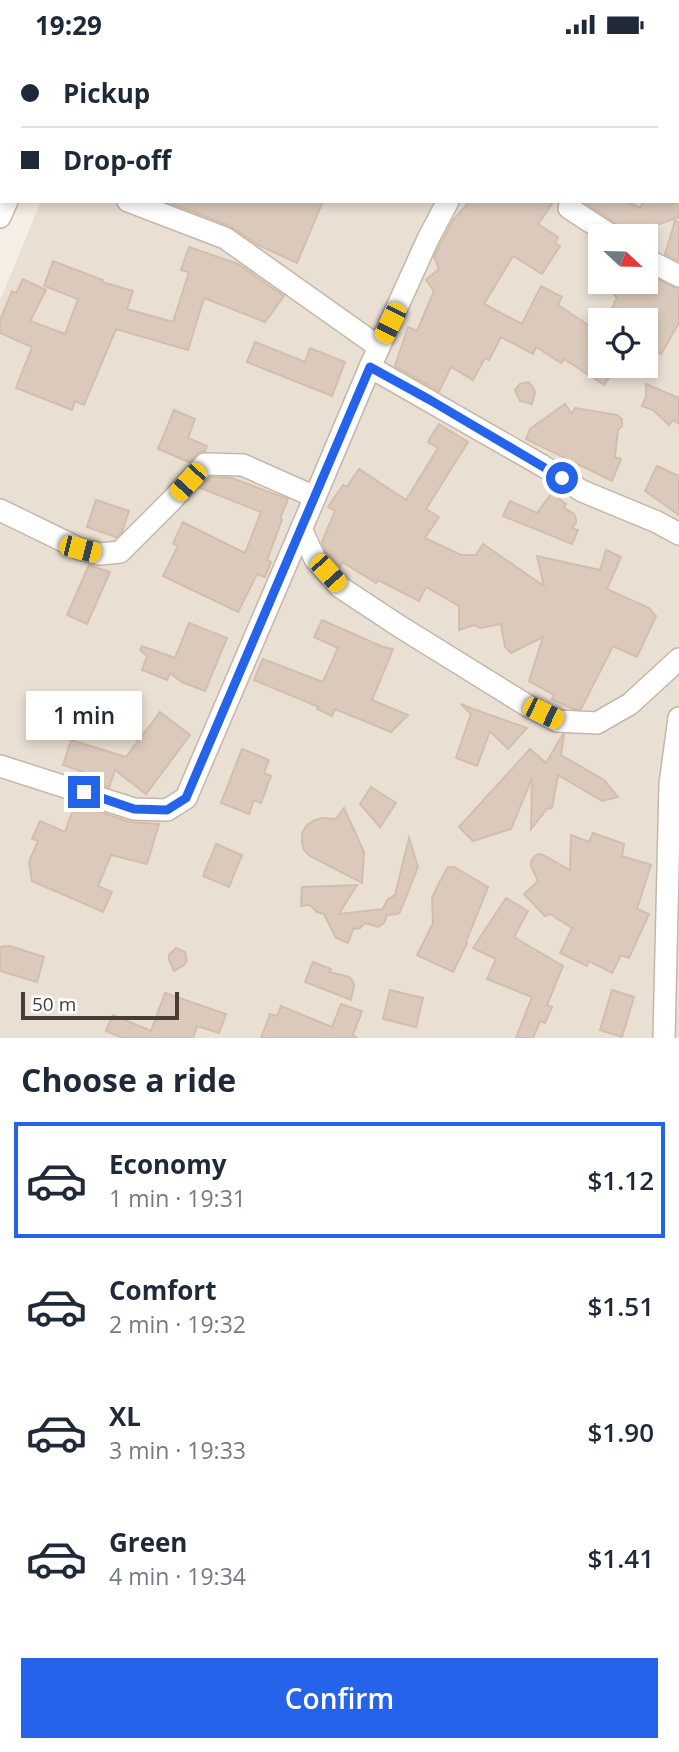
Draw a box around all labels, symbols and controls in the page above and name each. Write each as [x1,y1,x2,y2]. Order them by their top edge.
text: 19:29 [35,7,102,43]
text: Pickup [63,75,150,111]
text: Drop-off [63,142,171,178]
north arrow [588,224,658,294]
map controls [588,224,658,378]
car [372,300,409,346]
button: locate [588,308,658,378]
car [167,459,210,505]
route start [546,462,578,494]
car [58,534,103,564]
car [307,550,350,596]
callout: 1 min [26,691,142,739]
car [520,694,567,732]
text: 1 min [53,699,115,731]
route end [68,776,100,808]
scale bar [21,989,178,1021]
text: 50 m [32,991,76,1017]
text: Choose a ride [21,1058,236,1101]
text: Economy [109,1146,227,1182]
icon: car [25,1149,88,1212]
text: $1.12 [587,1162,654,1198]
text: 1 min · 19:31 [109,1182,246,1214]
text: Comfort [109,1272,216,1308]
icon: car [25,1275,88,1338]
text: $1.51 [587,1288,654,1324]
text: 2 min · 19:32 [109,1308,246,1340]
text: XL [109,1398,141,1434]
icon: car [25,1401,88,1464]
text: $1.90 [587,1414,654,1450]
text: 3 min · 19:33 [109,1434,246,1466]
text: Green [109,1524,187,1560]
icon: car [25,1527,88,1590]
text: $1.41 [587,1540,654,1576]
text: 4 min · 19:34 [109,1560,246,1592]
button: Confirm [21,1658,658,1738]

